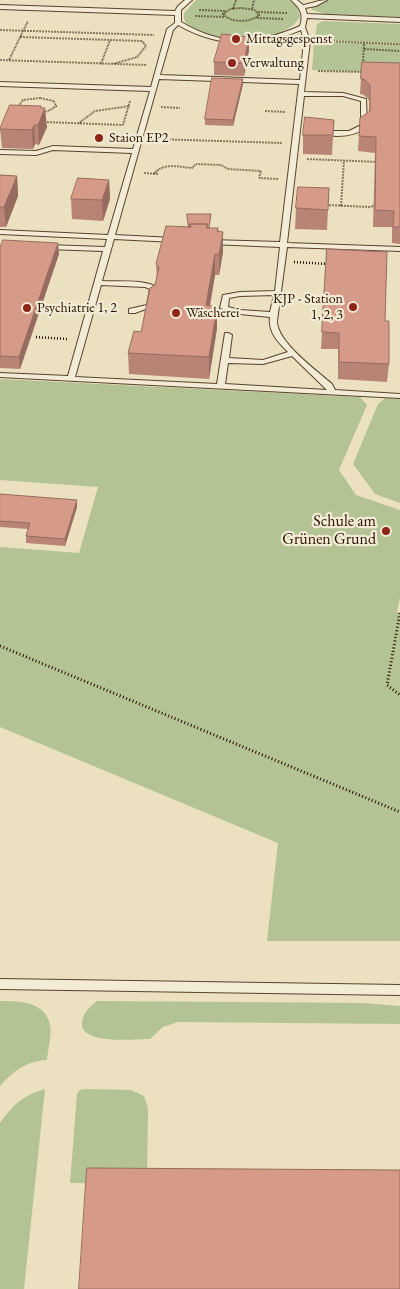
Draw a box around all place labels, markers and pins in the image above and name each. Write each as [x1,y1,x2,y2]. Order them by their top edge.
place label: Mittagsgespenst [246,31,332,47]
marker: Mittagsgespenst [230,33,242,45]
place label: Verwaltung [242,55,304,71]
marker: Verwaltung [226,57,238,69]
place label: Staion EP2 [109,130,168,146]
marker: Staion EP2 [93,132,105,144]
place label: KJP - Station 1, 2, 3 [273,291,343,324]
place label: Psychiatrie 1, 2 [37,300,117,316]
marker: KJP - Station 1, 2, 3 [347,301,359,313]
marker: Psychiatrie 1, 2 [21,302,33,314]
place label: Wäscherei [186,305,239,321]
marker: Wäscherei [170,307,182,319]
place label: Schule am Grünen Grund [282,512,376,550]
marker: Schule am Grünen Grund [380,525,392,537]

